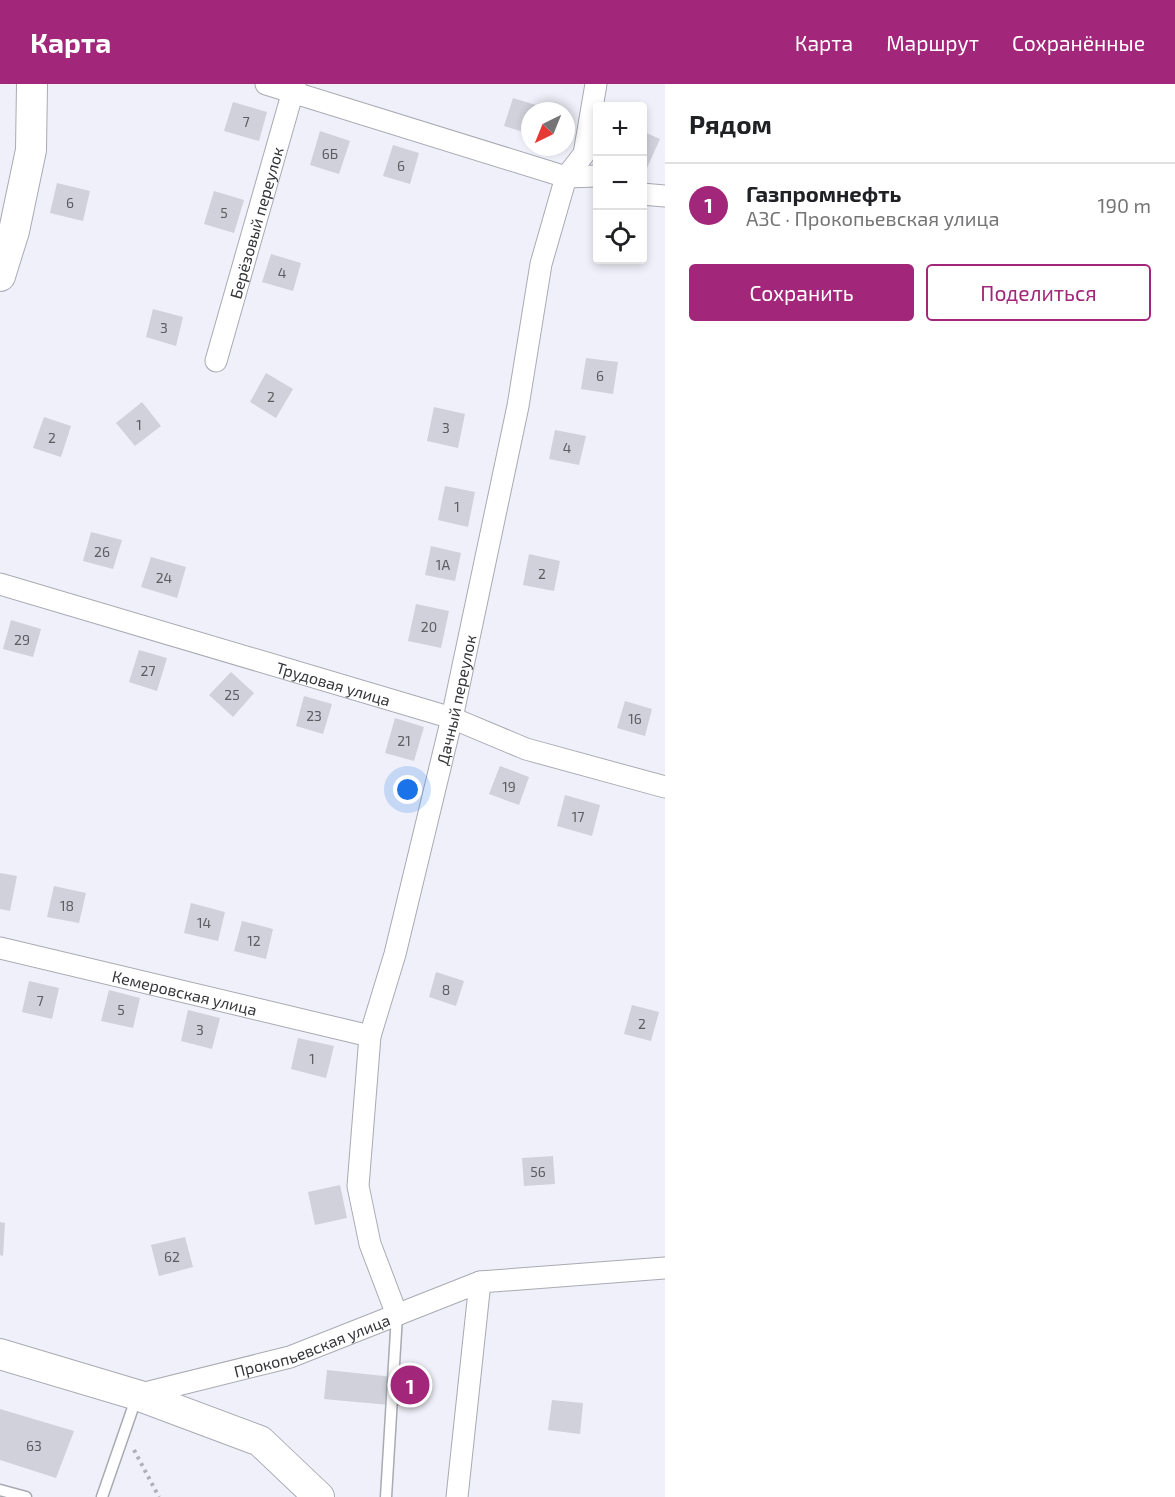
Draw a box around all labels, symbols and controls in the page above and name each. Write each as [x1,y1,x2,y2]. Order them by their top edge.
text: Карта [30,25,111,59]
text: Карта [795,30,853,55]
text: Маршрут [886,30,979,55]
text: Сохранённые [1012,30,1145,55]
north arrow [521,102,575,156]
map controls [593,102,647,264]
button: + [593,102,647,156]
text: Рядом [689,108,772,139]
house number: 7 [242,113,250,130]
street label: Берёзовый переулок [225,144,286,301]
house number: 6Б [322,145,338,162]
button: − [593,156,647,210]
house number: 6 [397,157,405,174]
text: Газпромнефть [746,180,902,206]
text: 1 [704,193,713,217]
text: 190 m [1098,193,1151,217]
house number: 6 [66,194,74,211]
house number: 5 [220,204,228,221]
text: АЗС · Прокопьевская улица [746,206,999,230]
button: locate [593,210,647,264]
house number: 4 [278,264,286,281]
button: Сохранить [689,264,914,321]
button: Поделиться [926,264,1151,321]
house number: 3 [160,319,168,336]
house number: 6 [596,367,604,384]
house number: 2 [267,388,275,405]
house number: 1 [136,416,142,433]
house number: 3 [442,419,450,436]
house number: 2 [48,429,56,446]
house number: 4 [563,439,571,456]
house number: 1 [454,498,460,515]
house number: 26 [94,543,110,560]
house number: 1А [436,556,450,573]
house number: 2 [538,565,546,582]
house number: 24 [156,569,172,586]
house number: 20 [421,618,437,635]
house number: 29 [14,631,30,648]
street label: Дачный переулок [432,632,479,766]
street label: Трудовая улица [274,657,393,709]
house number: 27 [140,662,156,679]
house number: 25 [224,686,240,703]
house number: 23 [306,707,322,724]
house number: 16 [628,710,642,727]
house number: 21 [397,732,411,749]
your location [393,775,422,804]
house number: 19 [502,778,516,795]
house number: 17 [572,808,584,825]
house number: 18 [60,897,74,914]
house number: 14 [197,914,211,931]
house number: 12 [247,932,261,949]
street label: Кемеровская улица [110,966,259,1018]
house number: 8 [442,981,450,998]
house number: 7 [36,992,44,1009]
house number: 5 [117,1001,125,1018]
house number: 2 [638,1015,646,1032]
house number: 3 [196,1021,204,1038]
house number: 1 [309,1050,315,1067]
house number: 56 [530,1163,546,1180]
house number: 62 [164,1248,180,1265]
street label: Прокопьевская улица [232,1309,392,1380]
pin: 1 [390,1362,430,1408]
house number: 63 [26,1437,42,1454]

